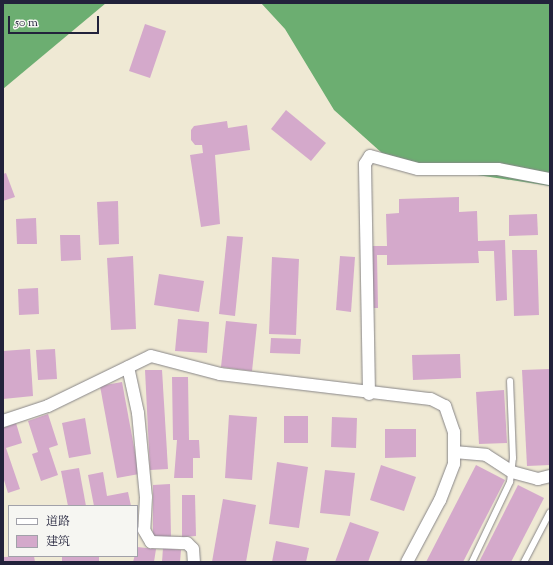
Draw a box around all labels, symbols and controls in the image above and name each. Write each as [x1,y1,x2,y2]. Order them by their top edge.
scale bar [10,8,101,34]
text: 50 m [15,14,38,32]
legend [8,505,138,557]
text: 道路 [46,513,70,531]
text: 建筑 [46,533,70,551]

